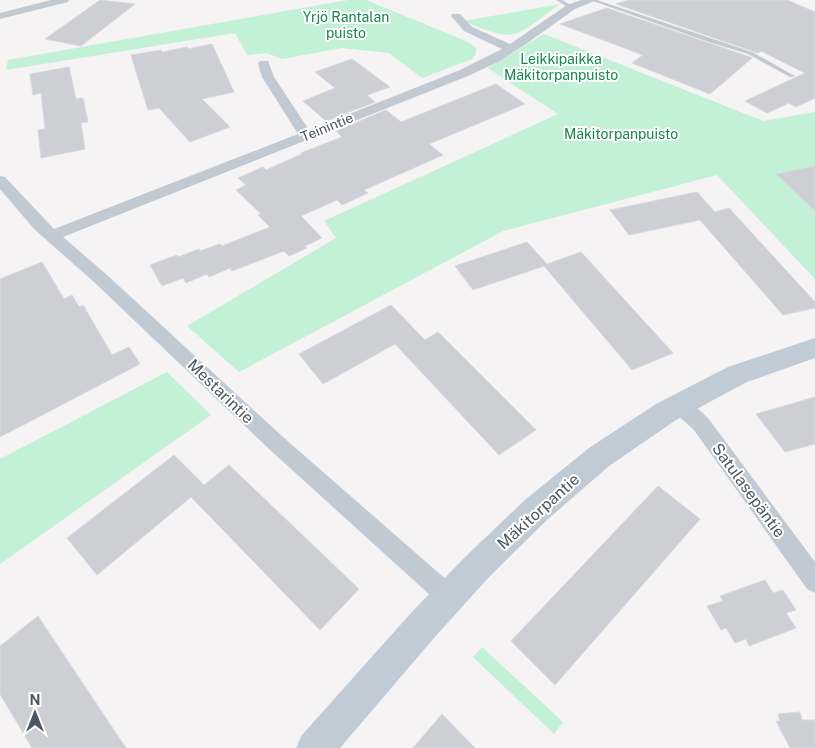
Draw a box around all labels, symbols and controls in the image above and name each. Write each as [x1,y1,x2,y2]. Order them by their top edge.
park label: Yrjö Rantalan puisto [303,9,389,41]
park label: Leikkipaikka Mäkitorpanpuisto [504,51,618,83]
street label: Teinintie [298,109,356,145]
park label: Mäkitorpanpuisto [564,126,678,142]
street label: Mestarintie [184,355,258,428]
street label: Satulasepäntie [708,439,789,541]
street label: Mäkitorpantie [493,470,583,553]
north arrow [10,688,60,738]
text: N [30,692,40,708]

